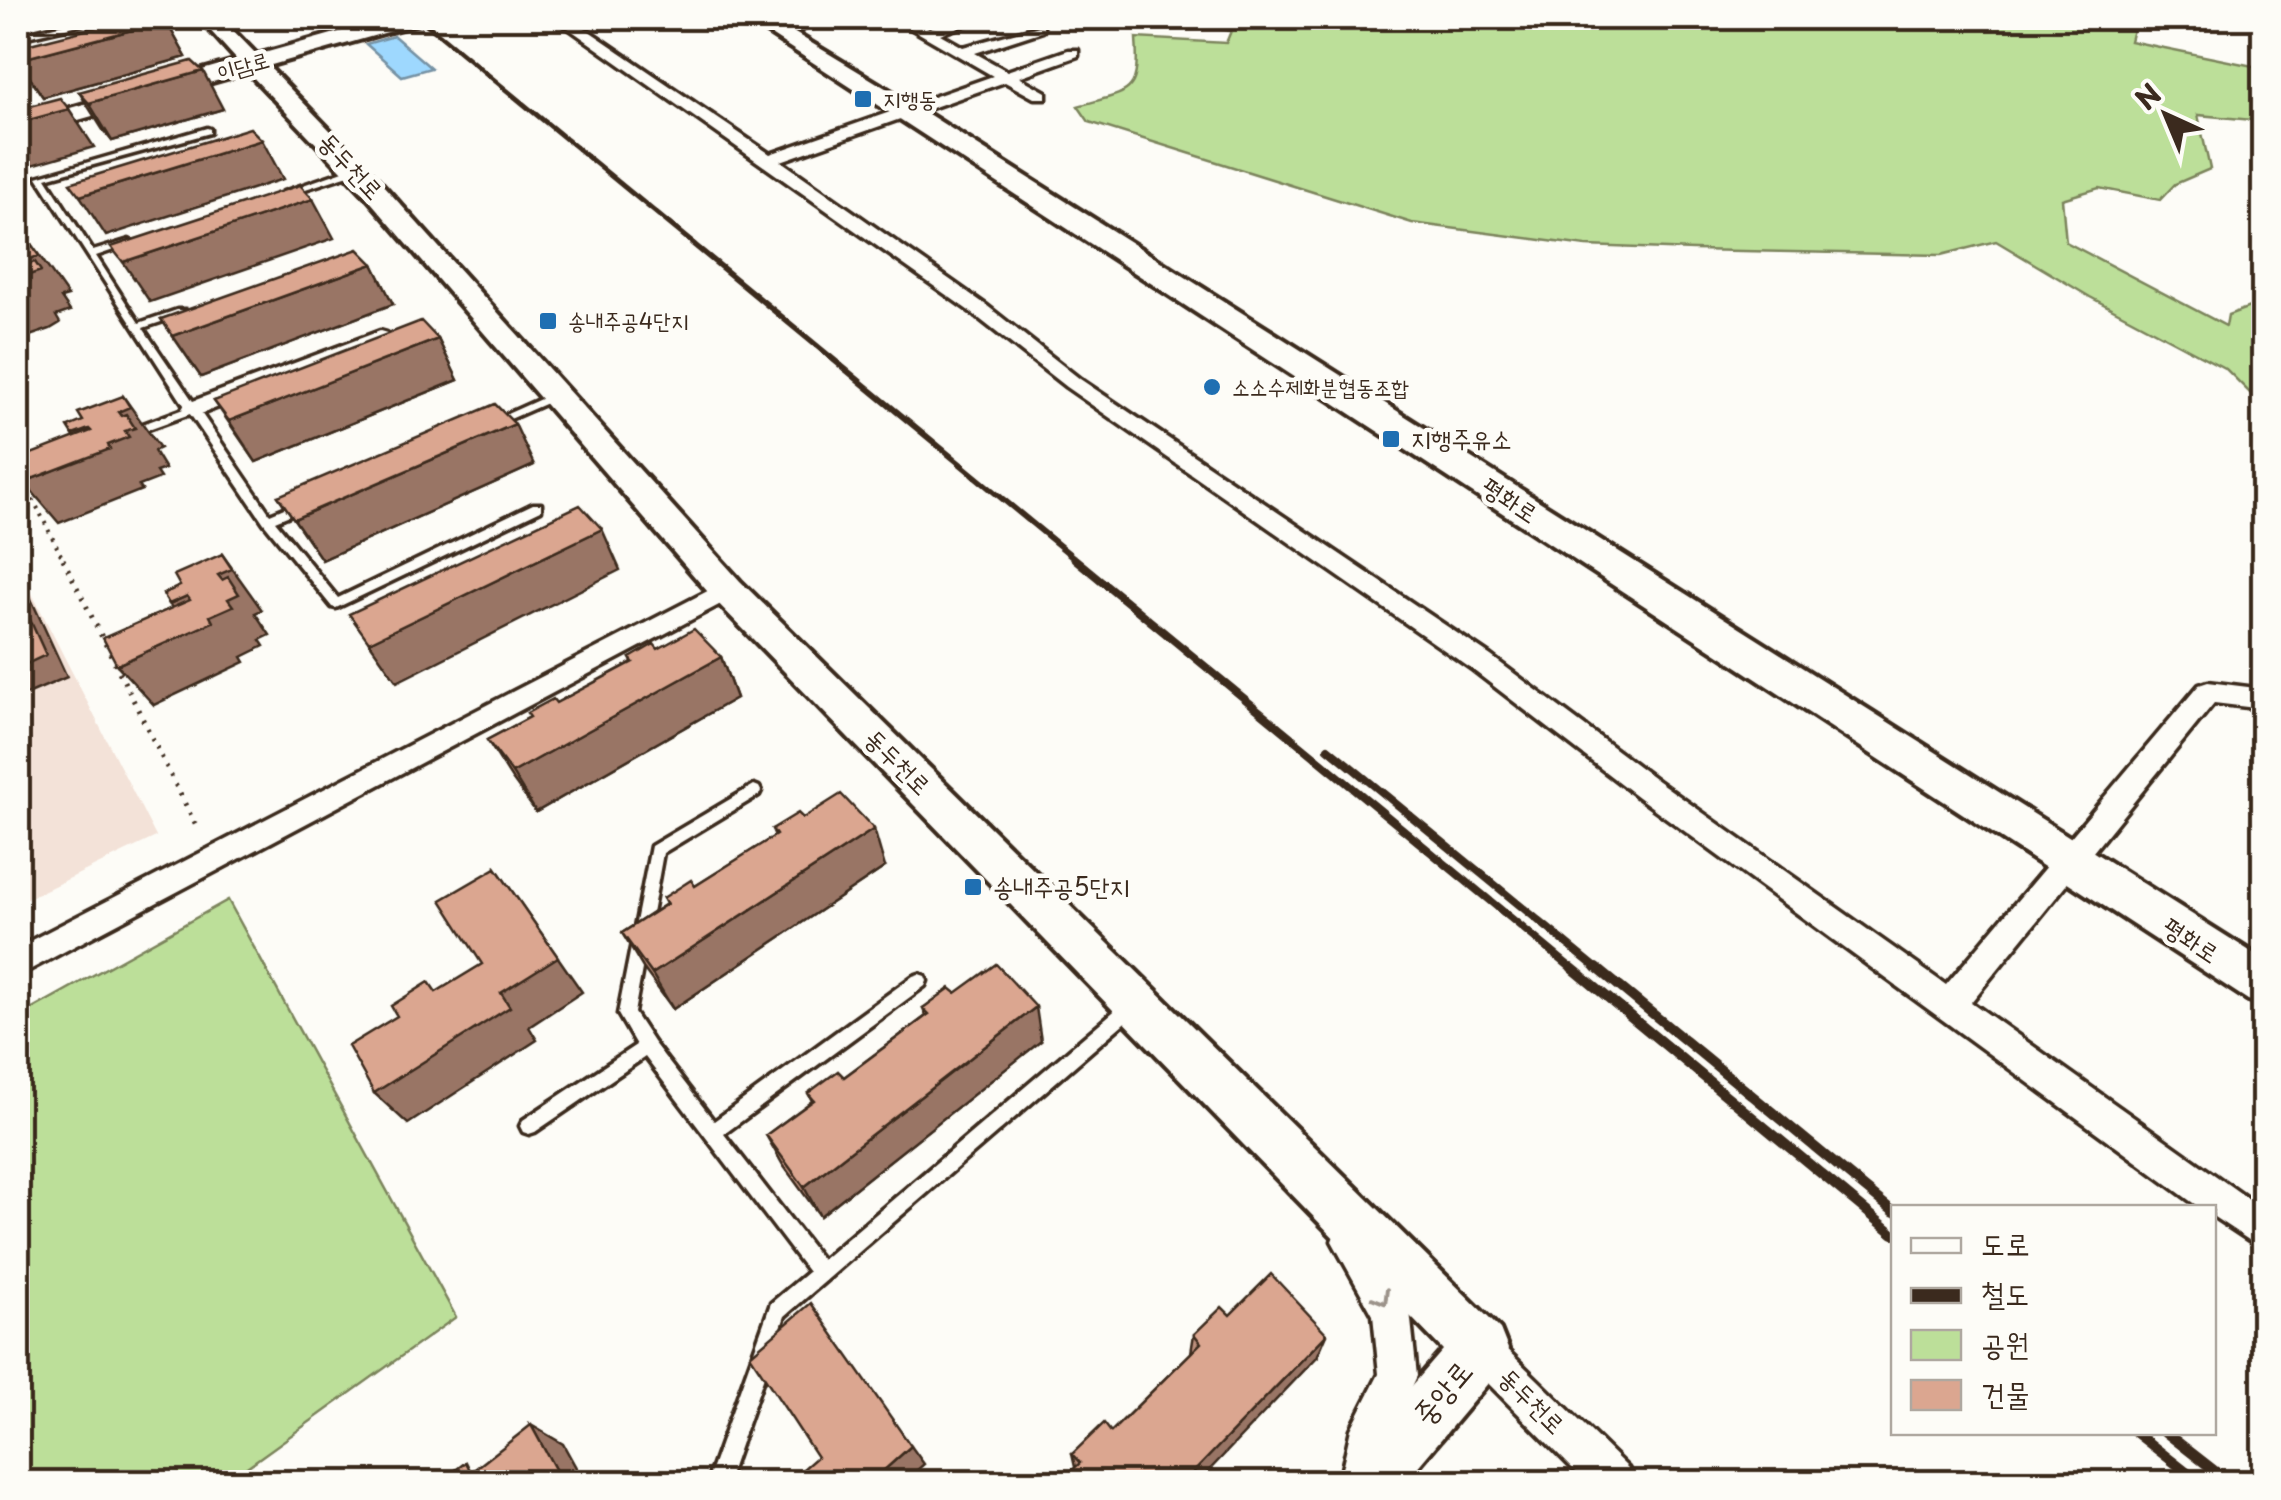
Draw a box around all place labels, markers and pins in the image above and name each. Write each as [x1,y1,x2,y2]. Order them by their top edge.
place label: 지행동 [883,81,936,114]
marker: 지행동 [852,88,874,110]
place label: 송내주공4단지 [568,303,689,336]
marker: 송내주공4단지 [537,310,559,332]
place label: 소소수제화분협동조합 [1232,369,1409,402]
marker: 소소수제화분협동조합 [1201,376,1223,398]
place label: 지행주유소 [1411,419,1512,457]
marker: 지행주유소 [1380,428,1402,450]
place label: 송내주공5단지 [993,867,1130,905]
marker: 송내주공5단지 [962,876,984,898]

